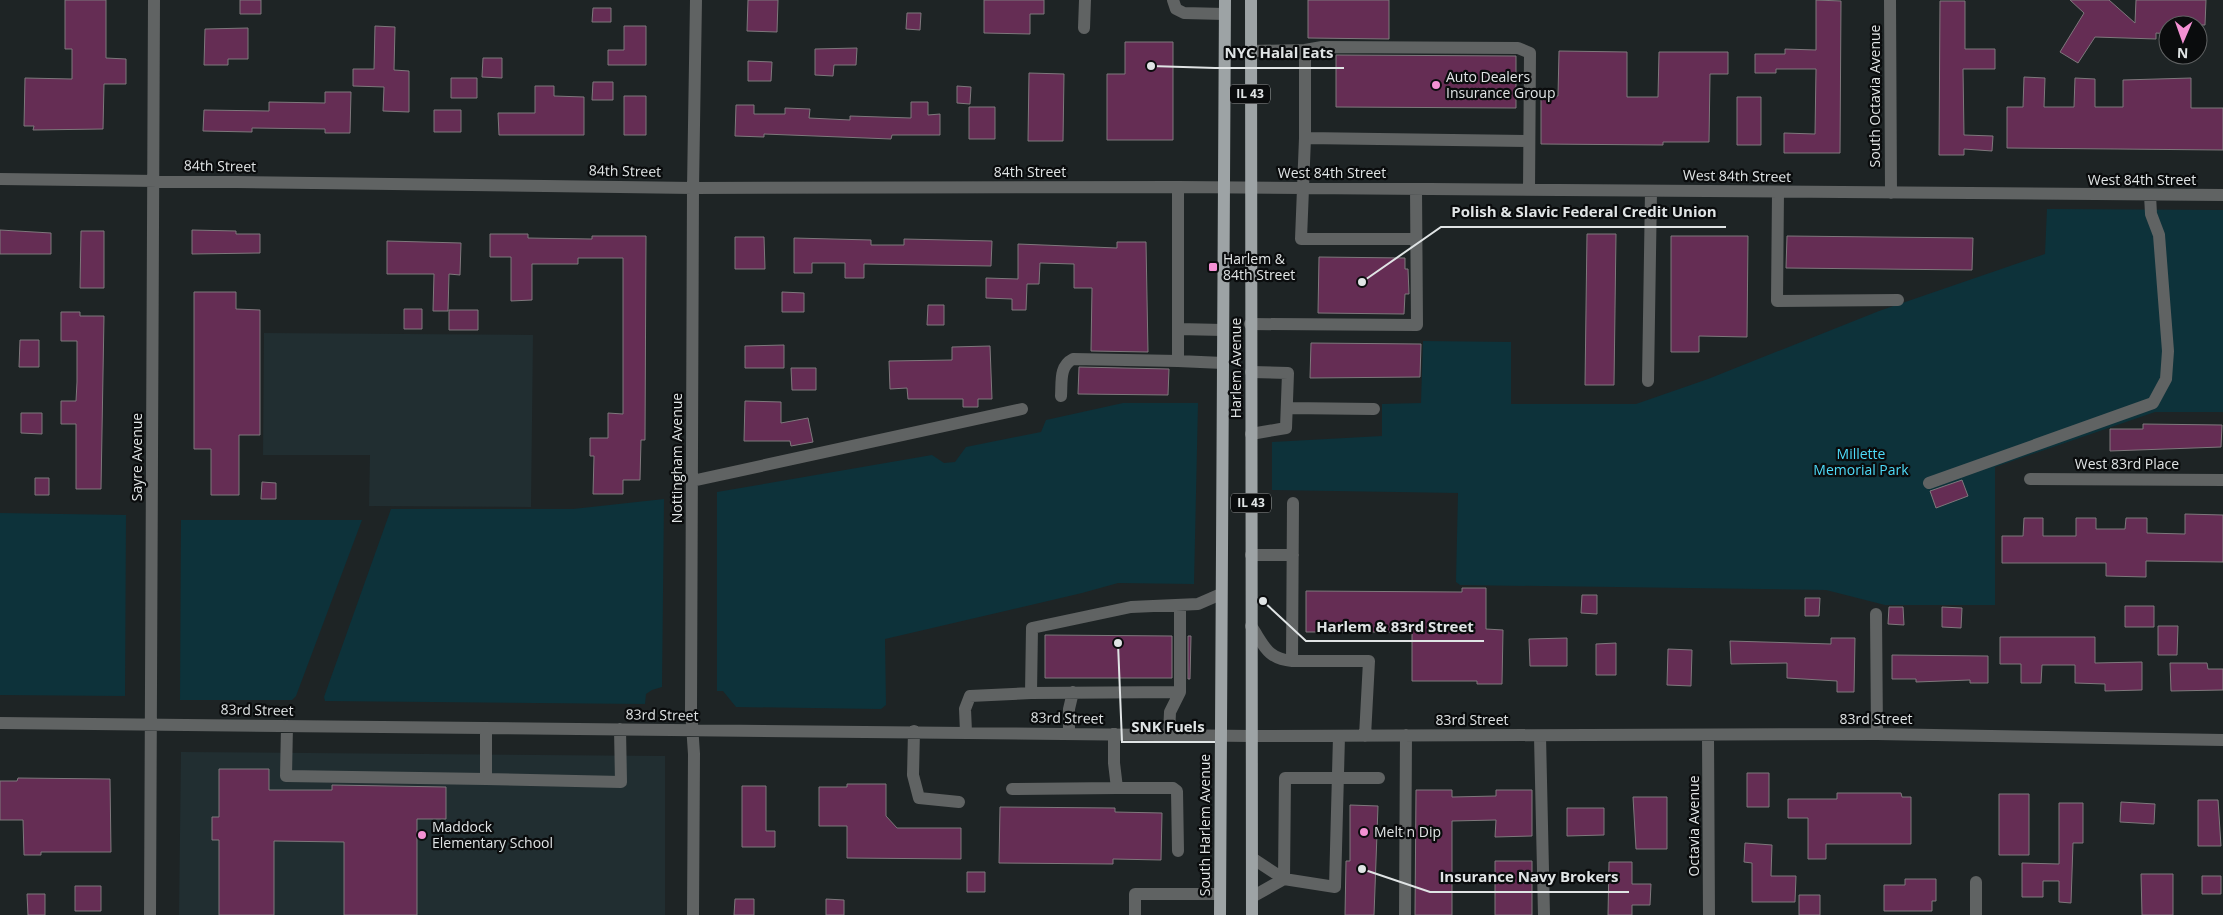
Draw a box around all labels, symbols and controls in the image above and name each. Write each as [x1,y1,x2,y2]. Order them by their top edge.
north arrow [2158,15,2208,65]
street label: South Octavia Avenue [1865,24,1884,167]
callout: NYC Halal Eats [1215,38,1344,68]
text: NYC Halal Eats [1224,42,1334,62]
text: N [2177,44,2189,63]
place label: Auto Dealers Insurance Group [1446,67,1556,102]
marker: Auto Dealers Insurance Group [1430,79,1442,91]
road number: IL 43 [1230,85,1270,104]
street label: 84th Street [184,155,256,176]
street label: 84th Street [589,160,661,181]
street label: 84th Street [994,162,1066,181]
street label: West 84th Street [1278,163,1386,182]
street label: West 84th Street [1683,165,1791,186]
street label: West 84th Street [2088,170,2196,189]
callout: Polish & Slavic Federal Credit Union [1441,197,1726,227]
text: Polish & Slavic Federal Credit Union [1451,201,1717,221]
place label: Harlem & 84th Street [1223,249,1295,284]
marker: Harlem & 84th Street [1207,261,1219,273]
street label: Harlem Avenue [1226,318,1245,418]
street label: Nottingham Avenue [667,393,686,523]
street label: Sayre Avenue [127,413,146,501]
park label: Millette Memorial Park [1813,444,1909,479]
street label: West 83rd Place [2075,454,2179,473]
road number: IL 43 [1231,493,1271,512]
callout: Harlem & 83rd Street [1306,611,1484,641]
text: Harlem & 83rd Street [1316,616,1474,636]
street label: 83rd Street [220,699,294,720]
street label: 83rd Street [625,704,699,725]
street label: 83rd Street [1030,707,1104,728]
street label: 83rd Street [1839,709,1913,728]
street label: 83rd Street [1435,710,1509,729]
callout: SNK Fuels [1122,712,1215,742]
text: SNK Fuels [1131,716,1205,736]
street label: South Harlem Avenue [1195,754,1214,896]
street label: Octavia Avenue [1684,775,1703,877]
place label: Maddock Elementary School [432,817,553,852]
place label: Melt n Dip [1374,822,1441,841]
marker: Melt n Dip [1358,826,1370,838]
marker: Maddock Elementary School [416,829,428,841]
callout: Insurance Navy Brokers [1430,862,1629,892]
text: Insurance Navy Brokers [1439,866,1619,886]

